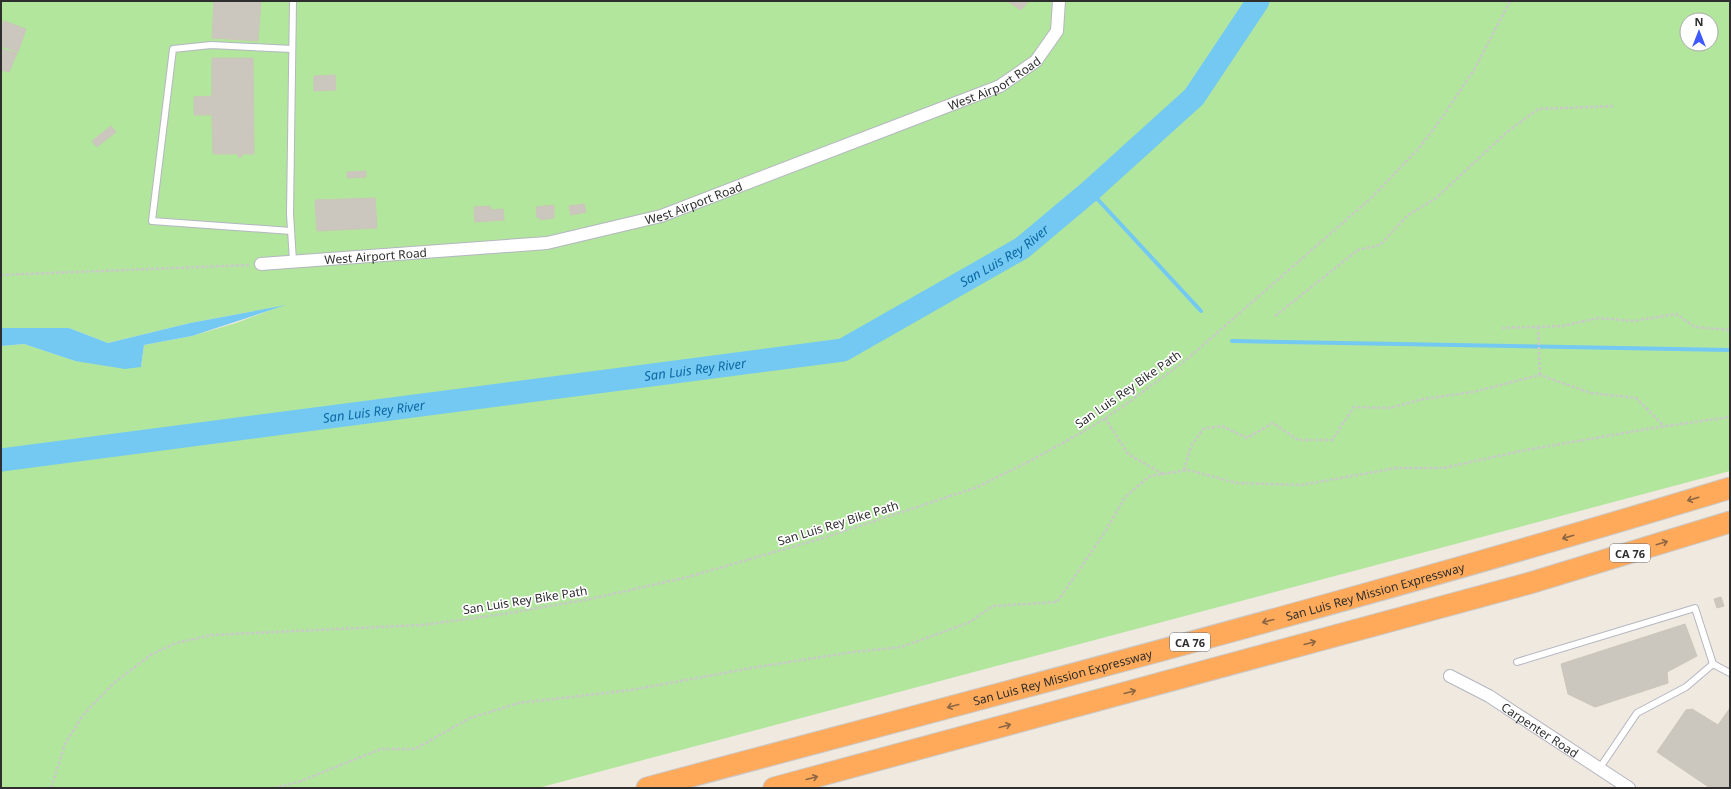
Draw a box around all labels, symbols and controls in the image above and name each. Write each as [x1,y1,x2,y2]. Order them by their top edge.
north arrow [1679,12,1719,52]
text: N [1695,14,1703,29]
street label: West Airport Road [945,52,1044,114]
street label: West Airport Road [643,177,745,228]
water label: San Luis Rey River [956,220,1053,291]
street label: West Airport Road [324,243,427,268]
street label: San Luis Rey Bike Path [1072,346,1184,432]
water label: San Luis Rey River [643,354,748,385]
water label: San Luis Rey River [322,396,427,427]
street label: San Luis Rey Bike Path [775,496,901,550]
one-way arrow [1686,496,1699,503]
one-way arrow [1562,534,1575,541]
one-way arrow [1655,539,1668,546]
road number: CA 76 [1610,544,1650,562]
street label: San Luis Rey Mission Expressway [1284,558,1467,624]
street label: San Luis Rey Bike Path [462,582,588,618]
one-way arrow [1261,618,1274,625]
road number: CA 76 [1170,633,1210,651]
one-way arrow [1303,639,1316,646]
street label: San Luis Rey Mission Expressway [971,644,1155,709]
one-way arrow [1123,688,1136,695]
street label: Carpenter Road [1498,698,1582,761]
one-way arrow [947,702,960,710]
one-way arrow [998,721,1011,729]
one-way arrow [805,774,818,781]

